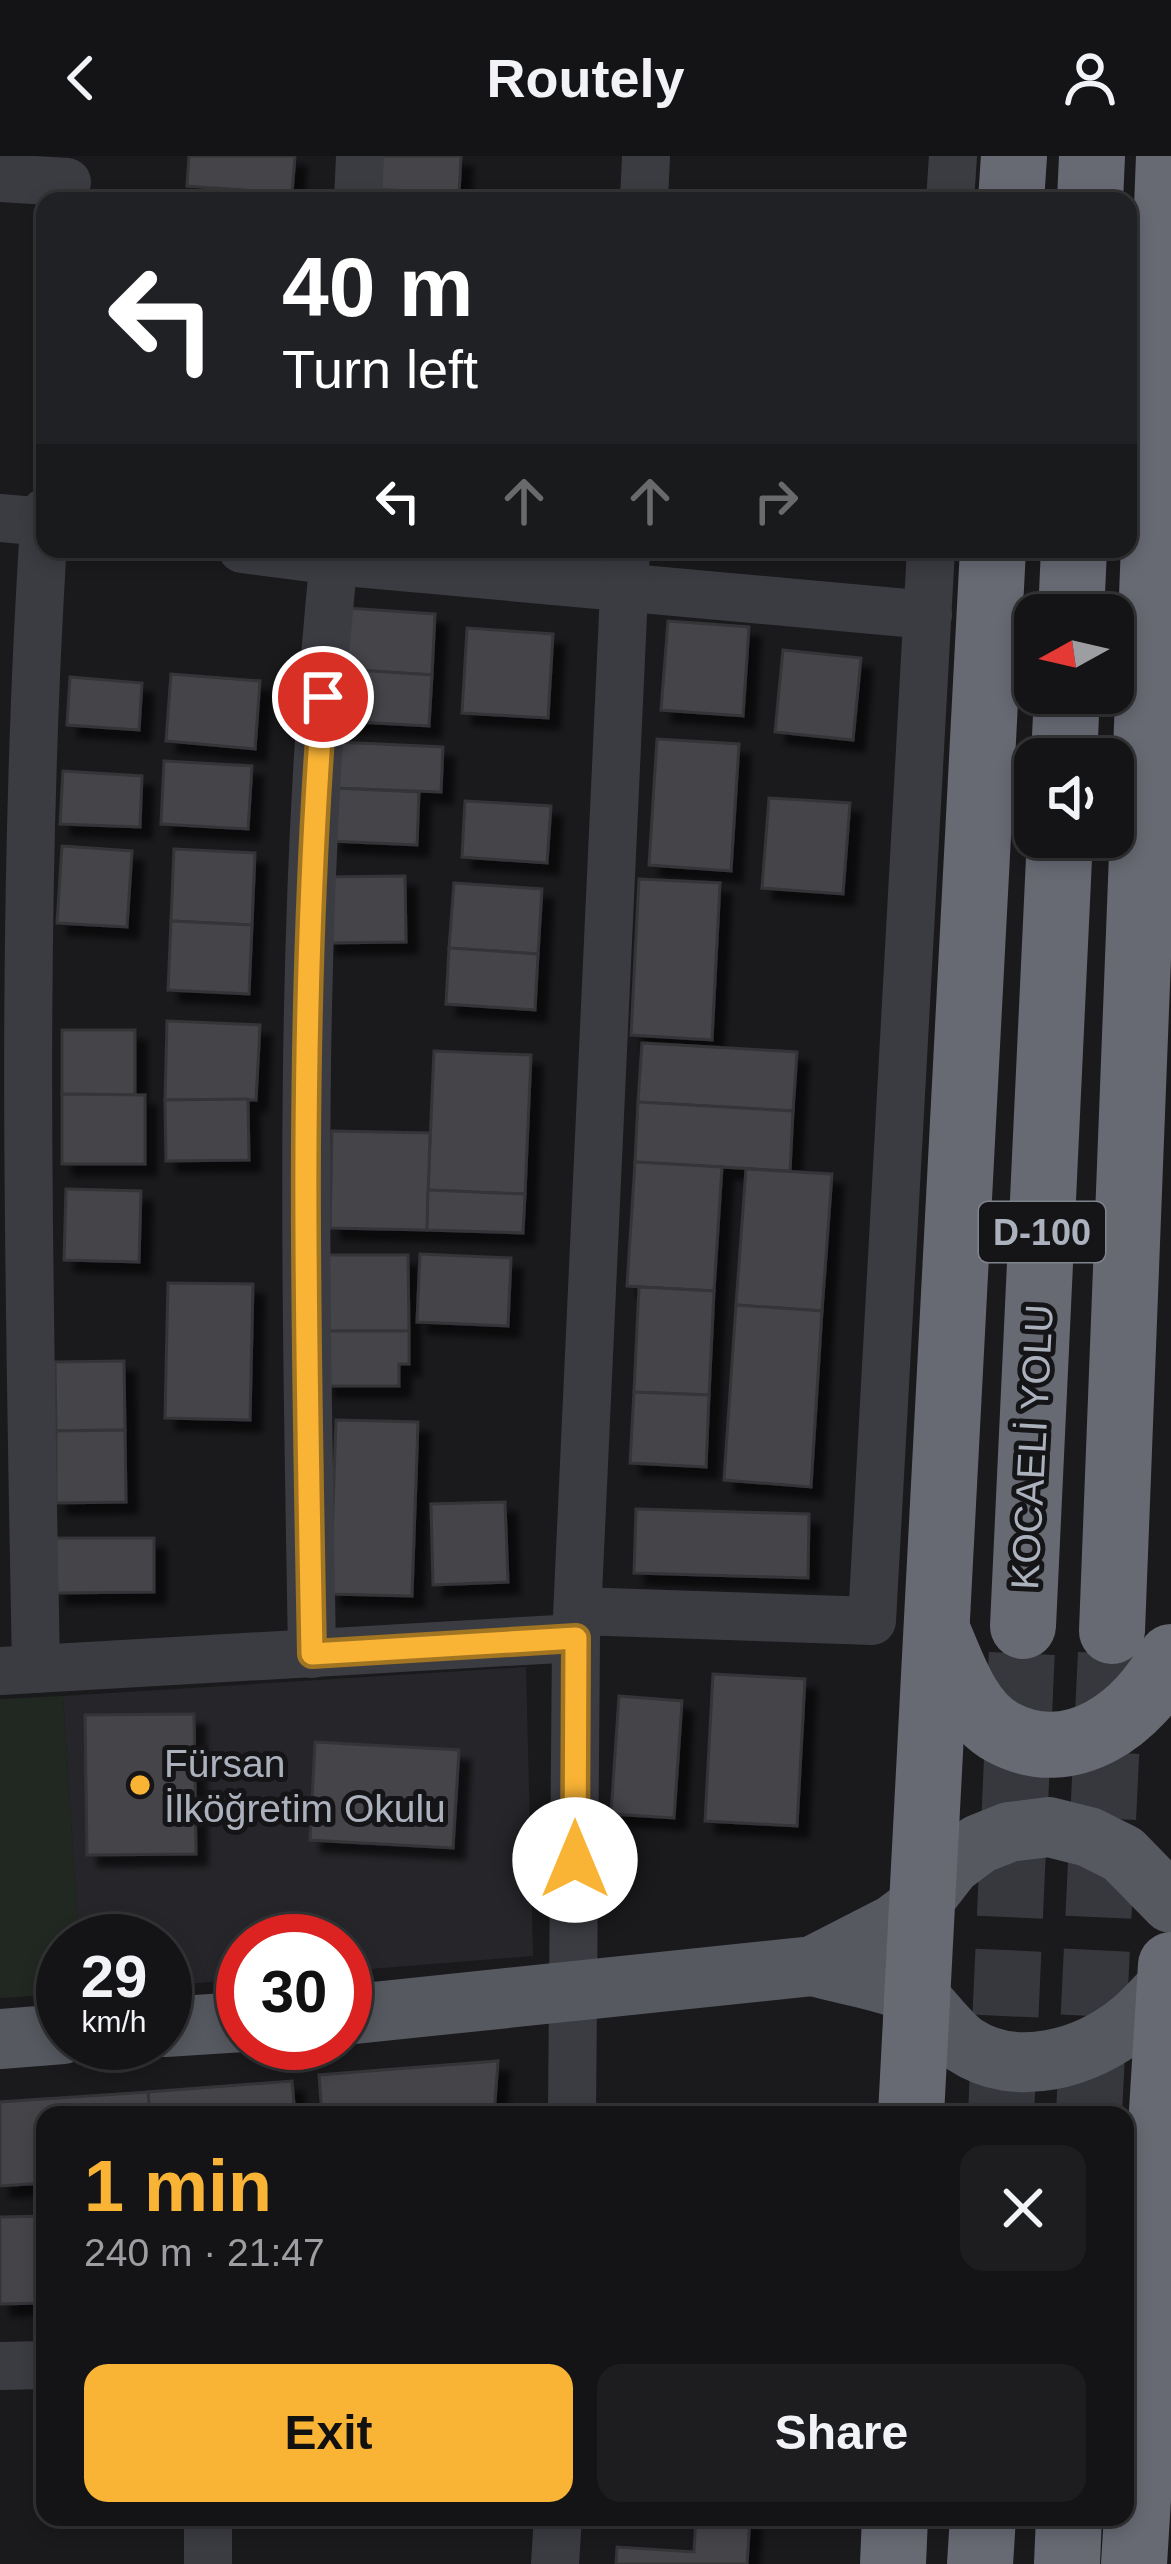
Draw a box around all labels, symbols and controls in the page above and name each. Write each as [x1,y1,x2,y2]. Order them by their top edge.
icon: back [48,45,114,111]
icon: person [1057,45,1123,111]
text: Routely [486,48,685,108]
icon: left [84,240,240,396]
text: 40 m [282,240,473,334]
text: Turn left [282,339,478,399]
icon: left [365,468,431,534]
icon: ahead [491,468,557,534]
icon: ahead [617,468,683,534]
icon: right [743,468,809,534]
north arrow [1014,594,1134,714]
map controls [1014,594,1134,858]
pin [272,646,374,748]
icon: arrive [290,664,356,730]
button: sound [1014,738,1134,858]
road number: D-100 [979,1202,1105,1262]
street label: KOCAELİ YOLU [1003,1303,1061,1591]
place label: Fürsan İlköğretim Okulu [164,1742,446,1830]
marker: Fürsan İlköğretim Okulu [127,1772,153,1798]
position arrow [512,1797,638,1923]
speed limit sign: 30 [216,1914,372,2070]
text: 29 [81,1943,147,2010]
text: km/h [81,2005,147,2038]
button: close [960,2145,1086,2271]
text: 1 min [84,2146,272,2226]
text: 240 m · 21:47 [84,2231,325,2274]
button: Exit [84,2364,573,2502]
button: Share [597,2364,1086,2502]

